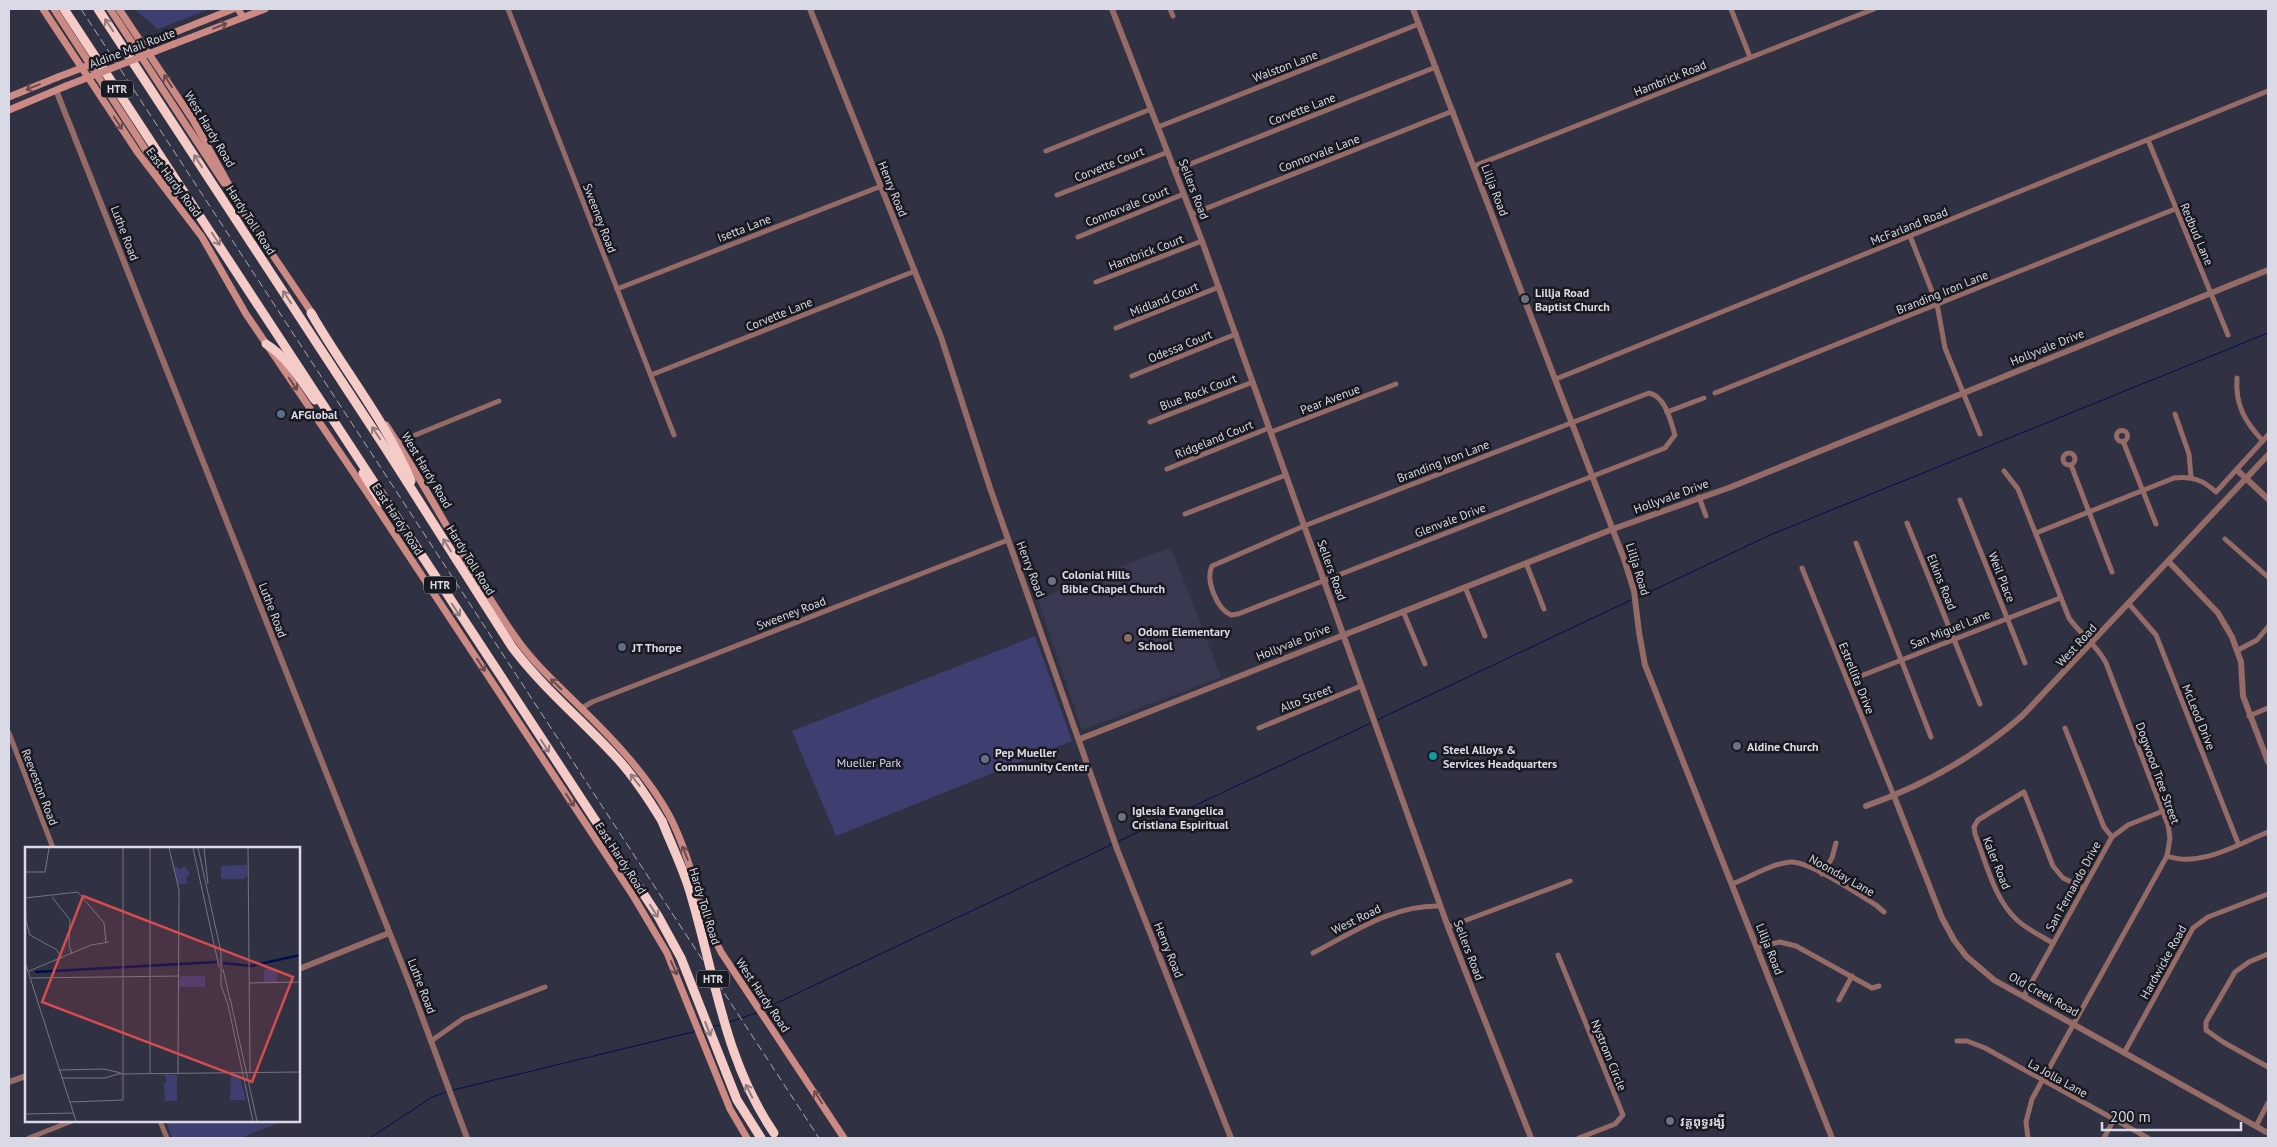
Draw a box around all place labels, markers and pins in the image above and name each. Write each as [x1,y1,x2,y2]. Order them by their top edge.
place label: Lillja Road Baptist Church [1535,285,1610,314]
marker: Lillja Road Baptist Church [1519,293,1531,305]
place label: AFGlobal [291,407,338,422]
marker: AFGlobal [275,408,287,420]
place label: Colonial Hills Bible Chapel Church [1062,567,1165,596]
marker: Colonial Hills Bible Chapel Church [1046,575,1058,587]
place label: Odom Elementary School [1138,624,1230,653]
marker: Odom Elementary School [1122,632,1134,644]
place label: JT Thorpe [631,640,682,655]
marker: JT Thorpe [616,641,628,653]
place label: Aldine Church [1747,739,1819,754]
marker: Aldine Church [1731,740,1743,752]
place label: Steel Alloys & Services Headquarters [1443,742,1557,771]
place label: Pep Mueller Community Center [995,745,1089,774]
marker: Steel Alloys & Services Headquarters [1427,750,1439,762]
marker: Pep Mueller Community Center [979,753,991,765]
place label: Iglesia Evangelica Cristiana Espiritual [1132,803,1229,832]
marker: Iglesia Evangelica Cristiana Espiritual [1116,811,1128,823]
place label: វត្តពុទ្ធរង្សី [1680,1113,1725,1129]
marker: វត្តពុទ្ធរង្សី [1664,1115,1676,1127]

